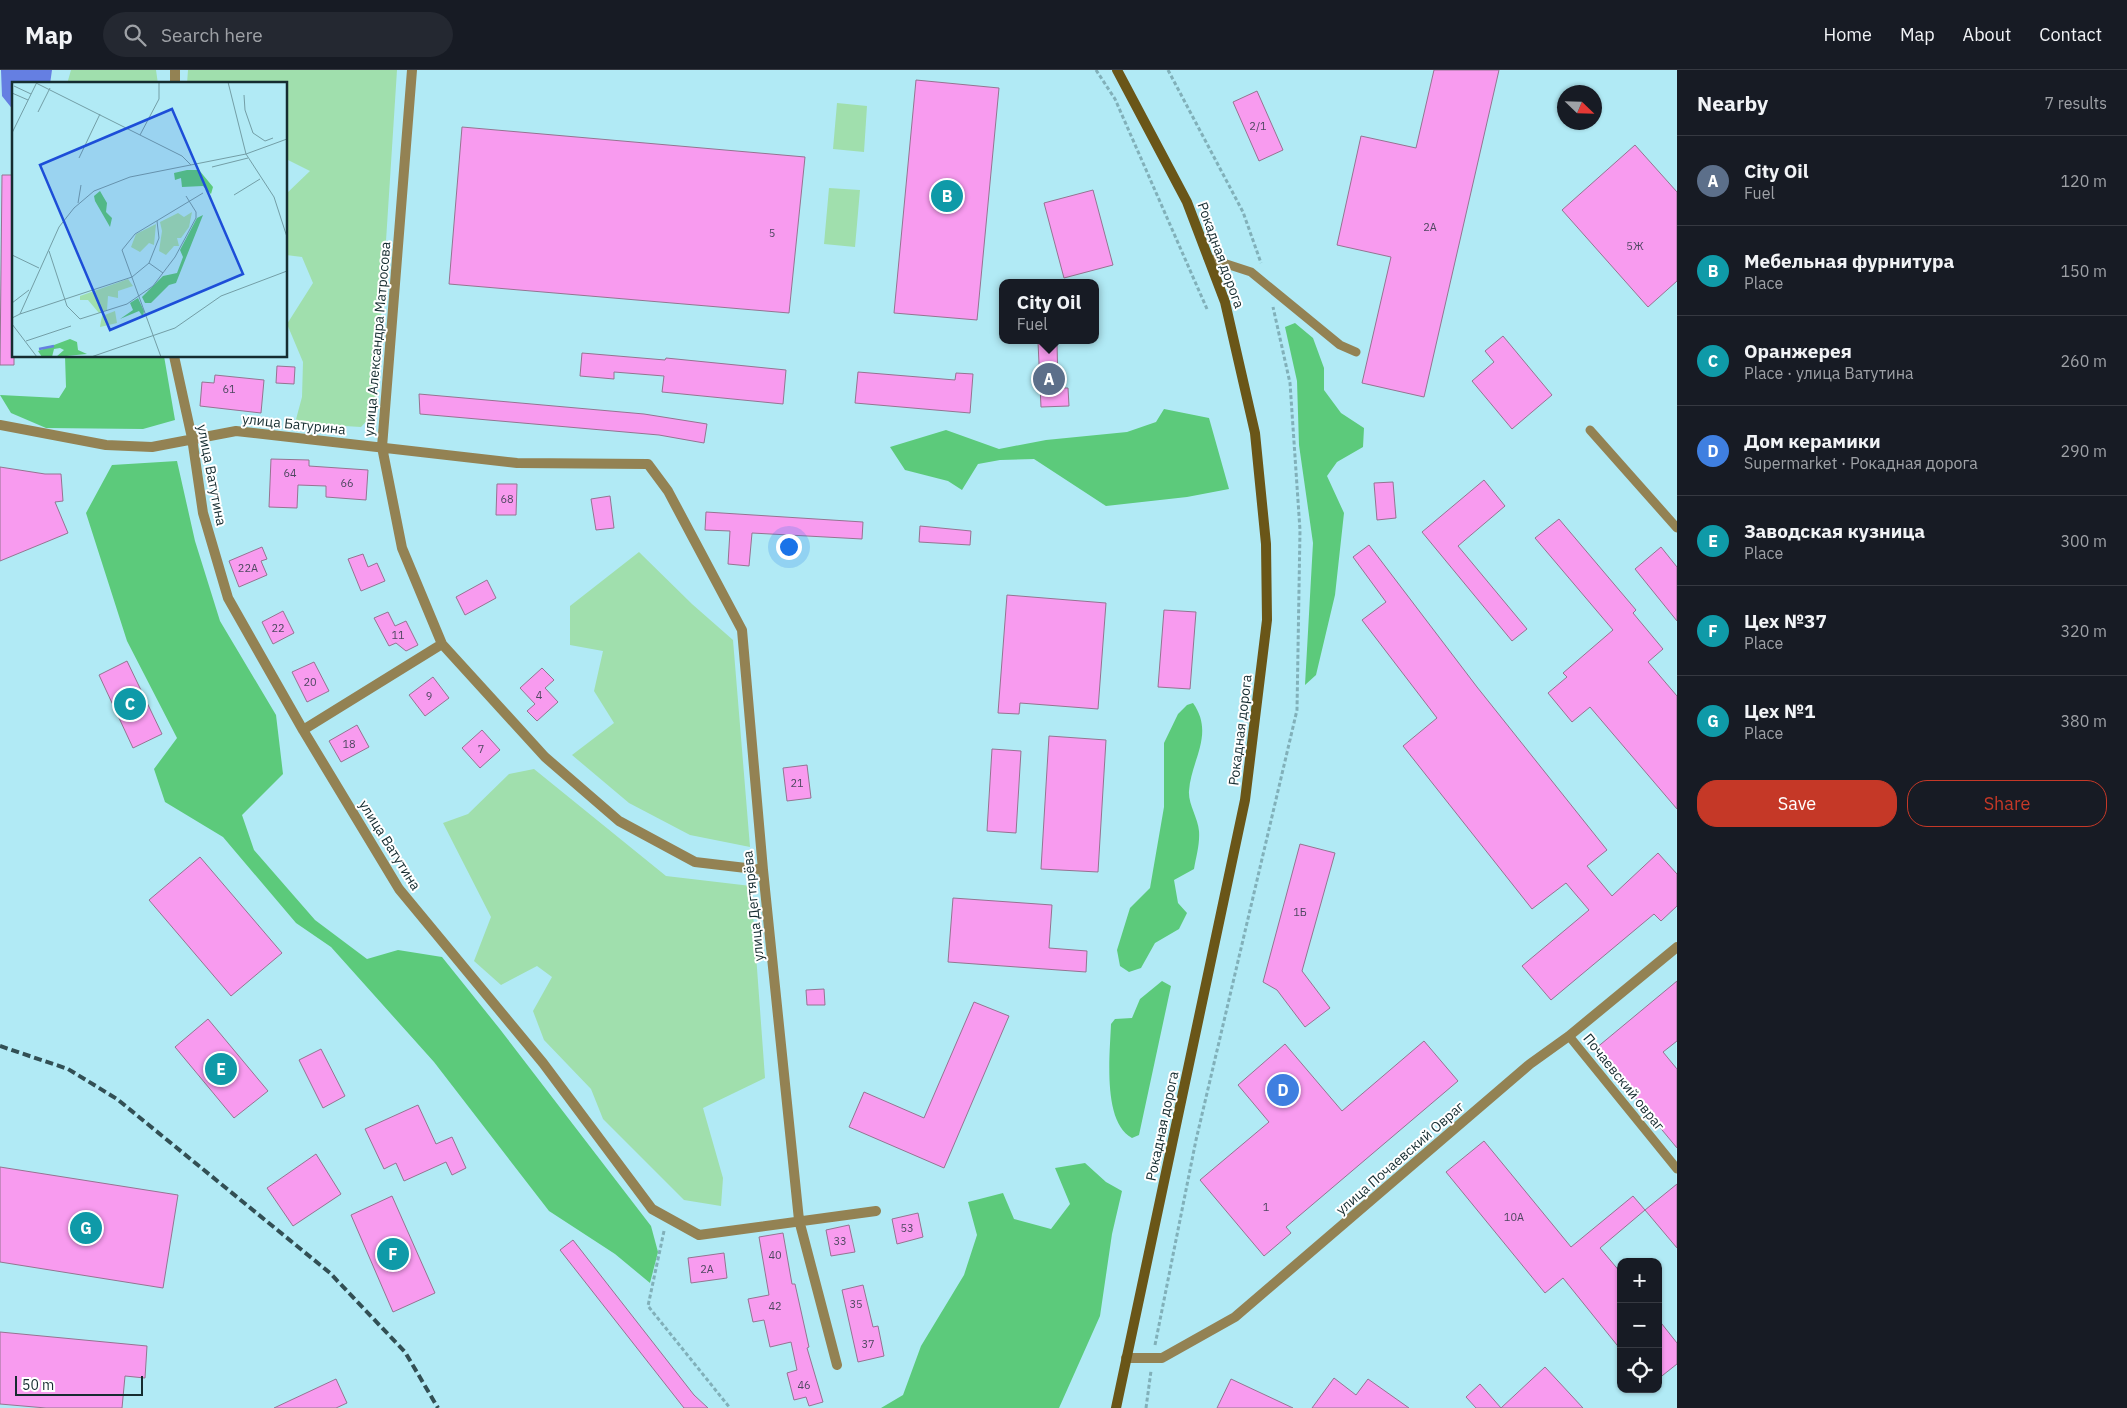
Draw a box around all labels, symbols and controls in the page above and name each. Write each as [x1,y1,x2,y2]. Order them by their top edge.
search box [103,12,453,57]
text: Map [25,19,73,51]
icon: search [121,21,149,49]
text: Search here [161,23,263,47]
text: Home [1824,23,1872,46]
text: Map [1900,23,1935,46]
text: About [1963,23,2011,46]
text: Contact [2039,23,2102,46]
inset map [12,82,288,358]
north arrow [1557,85,1602,130]
text: Nearby [1697,89,1768,117]
text: 7 results [2044,93,2107,113]
house number: 2/1 [1249,119,1267,133]
text: City Oil [1744,159,1808,183]
text: A [1708,171,1718,191]
text: 120 m [2060,171,2107,191]
pin: B [931,177,963,215]
text: Fuel [1744,183,1775,203]
street label: Рокадная дорога [1193,199,1249,311]
house number: 2А [1423,220,1437,234]
house number: 5 [769,226,775,240]
house number: 5Ж [1626,239,1644,253]
street label: улица Александра Матросова [360,240,395,437]
text: Мебельная фурнитура [1744,249,1954,273]
text: B [1708,261,1718,281]
text: 150 m [2060,261,2107,281]
text: Place [1744,273,1783,293]
popup [999,279,1099,344]
text: City Oil [1017,290,1081,314]
text: Fuel [1017,314,1048,334]
text: Оранжерея [1744,339,1852,363]
text: C [1708,351,1718,371]
text: 260 m [2060,351,2107,371]
pin: A [1033,360,1065,398]
text: Place · улица Ватутина [1744,363,1914,383]
house number: 61 [222,382,236,396]
street label: улица Батурина [241,410,347,438]
street label: улица Ватутина [193,423,231,528]
text: Дом керамики [1744,429,1881,453]
text: D [1707,441,1719,461]
text: 290 m [2060,441,2107,461]
text: Supermarket · Рокадная дорога [1744,453,1978,473]
house number: 64 [283,466,297,480]
house number: 66 [340,476,354,490]
house number: 68 [500,492,514,506]
text: Заводская кузница [1744,519,1925,543]
text: E [1708,531,1718,551]
text: 300 m [2060,531,2107,551]
your location [776,534,802,560]
text: Place [1744,543,1783,563]
house number: 22А [238,561,258,575]
text: Цех №37 [1744,609,1827,633]
house number: 22 [271,621,285,635]
text: F [1708,621,1718,641]
text: 320 m [2060,621,2107,641]
house number: 11 [391,628,405,642]
text: Place [1744,633,1783,653]
street label: Рокадная дорога [1224,673,1256,787]
house number: 20 [303,675,317,689]
pin: C [114,685,146,723]
house number: 4 [536,688,543,702]
house number: 9 [426,689,432,703]
text: Цех №1 [1744,699,1816,723]
text: G [1707,711,1719,731]
text: 380 m [2060,711,2107,731]
text: Place [1744,723,1783,743]
house number: 18 [342,737,356,751]
house number: 7 [478,742,484,756]
house number: 21 [790,776,804,790]
button: Save [1697,780,1897,827]
button: Share [1907,780,2107,827]
street label: улица Ватутина [355,797,425,894]
street label: улица Дегтярёва [738,849,768,962]
house number: 1Б [1293,905,1307,919]
street label: Почаевский овраг [1579,1030,1669,1134]
pin: E [205,1050,237,1088]
street label: Рокадная дорога [1142,1069,1183,1183]
pin: D [1267,1071,1299,1109]
street label: улица Почаевский Овраг [1332,1097,1468,1219]
house number: 1 [1263,1200,1270,1214]
pin: G [70,1209,102,1247]
house number: 10А [1504,1210,1524,1224]
house number: 53 [900,1221,914,1235]
house number: 33 [833,1234,847,1248]
pin: F [377,1235,409,1273]
house number: 40 [768,1248,782,1262]
map controls [1617,1258,1662,1393]
button: + [1617,1258,1662,1303]
house number: 2А [700,1262,714,1276]
house number: 35 [849,1297,863,1311]
house number: 42 [768,1299,782,1313]
button: − [1617,1303,1662,1348]
house number: 37 [861,1337,875,1351]
button: locate [1617,1348,1662,1393]
scale bar [15,1373,142,1396]
text: 50 m [22,1376,54,1394]
house number: 46 [797,1378,811,1392]

